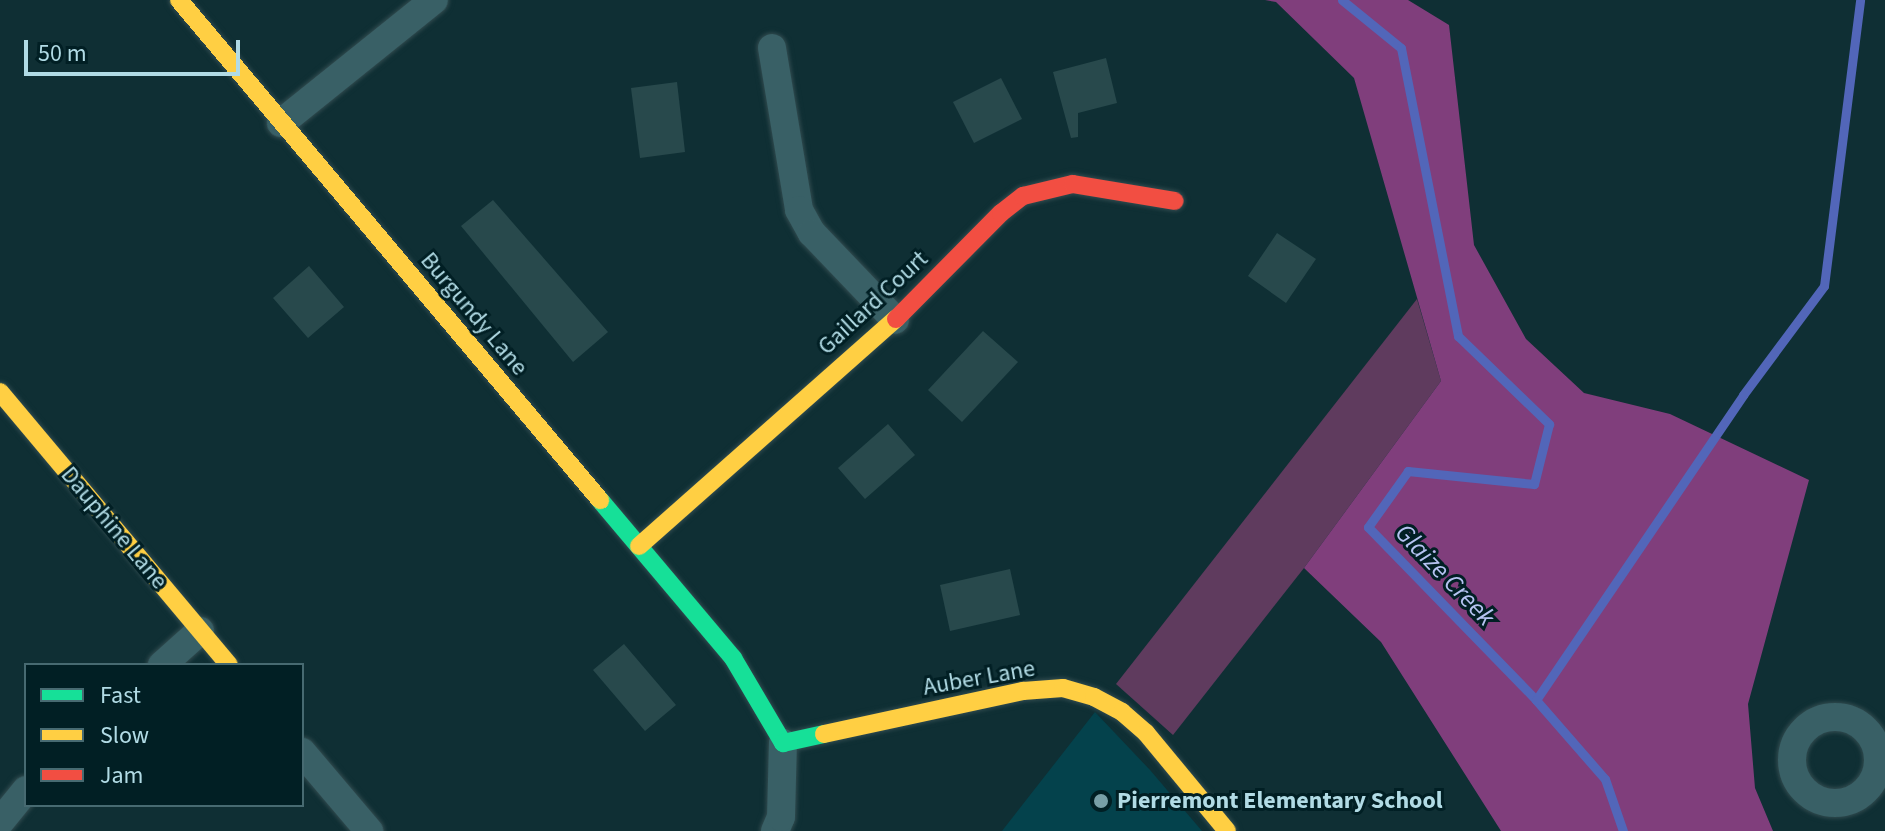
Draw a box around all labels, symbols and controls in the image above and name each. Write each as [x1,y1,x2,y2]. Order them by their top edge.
scale bar [28,24,244,74]
text: 50 m [38,36,87,71]
street label: Gaillard Court [812,245,934,361]
street label: Burgundy Lane [414,247,534,381]
street label: Dauphine Lane [54,461,174,595]
water label: Glaize Creek [1389,517,1501,633]
street label: Auber Lane [921,654,1037,702]
legend [24,663,304,807]
text: Fast [100,678,141,713]
text: Slow [100,718,149,753]
text: Jam [100,758,144,793]
place label: Pierremont Elementary School [1117,787,1443,815]
marker: Pierremont Elementary School [1092,792,1110,810]

